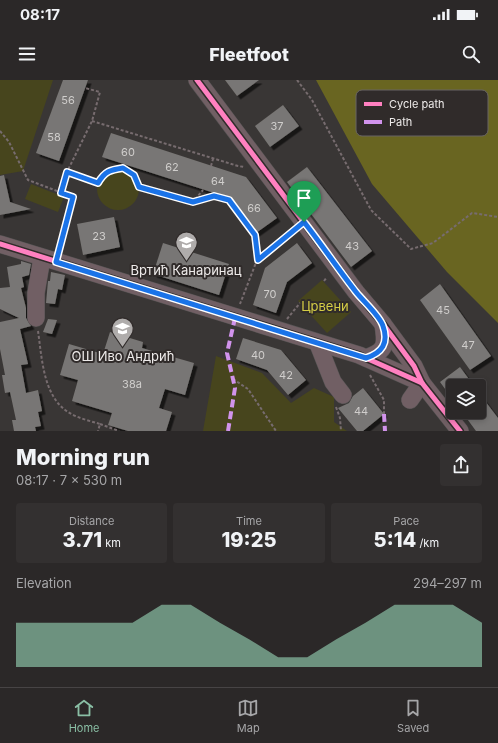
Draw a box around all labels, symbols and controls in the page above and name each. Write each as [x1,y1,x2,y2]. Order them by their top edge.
text: 08:17 [20,5,60,24]
icon: menu [16,43,38,65]
icon: search [460,43,482,65]
text: Fleetfoot [209,44,289,65]
legend [356,90,488,136]
house number: 56 [61,93,75,107]
text: Cycle path [389,97,445,111]
text: Path [389,115,412,129]
house number: 37 [270,119,284,133]
house number: 58 [47,130,61,144]
house number: 60 [121,145,135,159]
house number: 62 [165,160,179,174]
house number: 64 [211,174,225,188]
pin [287,181,321,222]
icon: arrive [293,187,315,209]
house number: 66 [247,201,261,215]
house number: 23 [92,229,106,243]
school or university icon: Вртић Канаринац [173,229,199,262]
house number: 43 [345,239,359,253]
place label: Вртић Канаринац [130,262,242,278]
house number: 70 [264,287,277,301]
park label: Црвени [301,298,349,314]
house number: 45 [436,303,450,317]
school or university icon: ОШ Иво Андрић [110,315,136,348]
house number: 47 [461,338,475,352]
place label: ОШ Иво Андрић [72,348,174,364]
house number: 40 [251,348,265,362]
house number: 42 [279,368,293,382]
house number: 38a [122,377,142,391]
map controls [446,379,486,419]
button: layers [446,379,486,419]
house number: 44 [354,404,368,418]
text: Morning run [16,444,150,470]
button: share [440,444,482,486]
text: 08:17 · 7 × 530 m [16,472,122,488]
text: Distance [69,514,114,528]
text: Time [236,514,262,528]
text: Pace [393,514,419,528]
text: 3.71 [62,528,102,552]
text: 19:25 [222,528,276,552]
text: 5:14 [374,528,416,552]
text: km [102,536,121,550]
text: /km [416,536,439,550]
text: Elevation [16,575,72,591]
text: 294–297 m [413,575,482,591]
tab: Home [69,697,100,735]
tab: Map [237,697,260,735]
tab: Saved [397,697,429,735]

